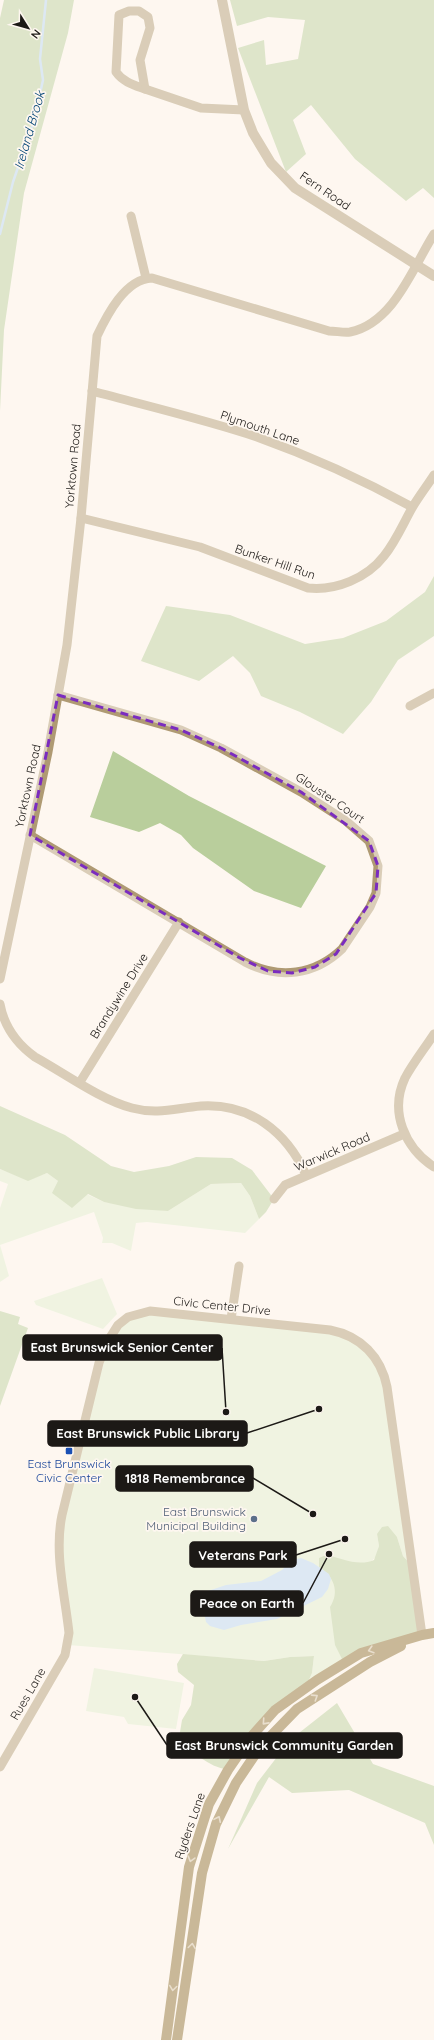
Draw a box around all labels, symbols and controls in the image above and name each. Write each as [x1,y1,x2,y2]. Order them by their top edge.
north arrow [8,8,48,48]
text: N [28,27,44,41]
water label: Ireland Brook [10,88,48,171]
street label: Fern Road [297,168,354,213]
street label: Plymouth Lane [218,407,302,448]
street label: Yorktown Road [61,423,84,509]
street label: Bunker Hill Run [233,541,317,582]
street label: Yorktown Road [11,743,44,829]
street label: Glouster Court [293,769,368,826]
street label: Brandywine Drive [86,950,151,1041]
street label: Warwick Road [291,1129,372,1174]
street label: Civic Center Drive [173,1293,272,1318]
callout: East Brunswick Senior Center [23,1335,222,1360]
text: East Brunswick Senior Center [30,1339,214,1355]
callout: East Brunswick Public Library [48,1421,247,1446]
text: East Brunswick Public Library [56,1425,240,1441]
marker: East Brunswick Civic Center [64,1446,74,1456]
place label: East Brunswick Civic Center [27,1456,111,1485]
callout: 1818 Remembrance [116,1466,253,1491]
text: 1818 Remembrance [125,1470,245,1486]
place label: East Brunswick Municipal Building [146,1504,246,1533]
marker: East Brunswick Municipal Building [249,1514,259,1524]
callout: Veterans Park [190,1542,296,1567]
text: Veterans Park [198,1547,288,1563]
callout: Peace on Earth [191,1591,303,1616]
text: Peace on Earth [199,1595,295,1611]
one-way arrow [368,1645,375,1654]
street label: Rues Lane [7,1665,49,1723]
one-way arrow [311,1695,318,1702]
one-way arrow [262,1717,269,1725]
callout: East Brunswick Community Garden [167,1733,402,1758]
text: East Brunswick Community Garden [174,1737,394,1753]
street label: Ryders Lane [171,1790,208,1861]
one-way arrow [213,1816,221,1824]
one-way arrow [187,1856,196,1863]
one-way arrow [187,1943,196,1949]
one-way arrow [169,1985,178,1991]

